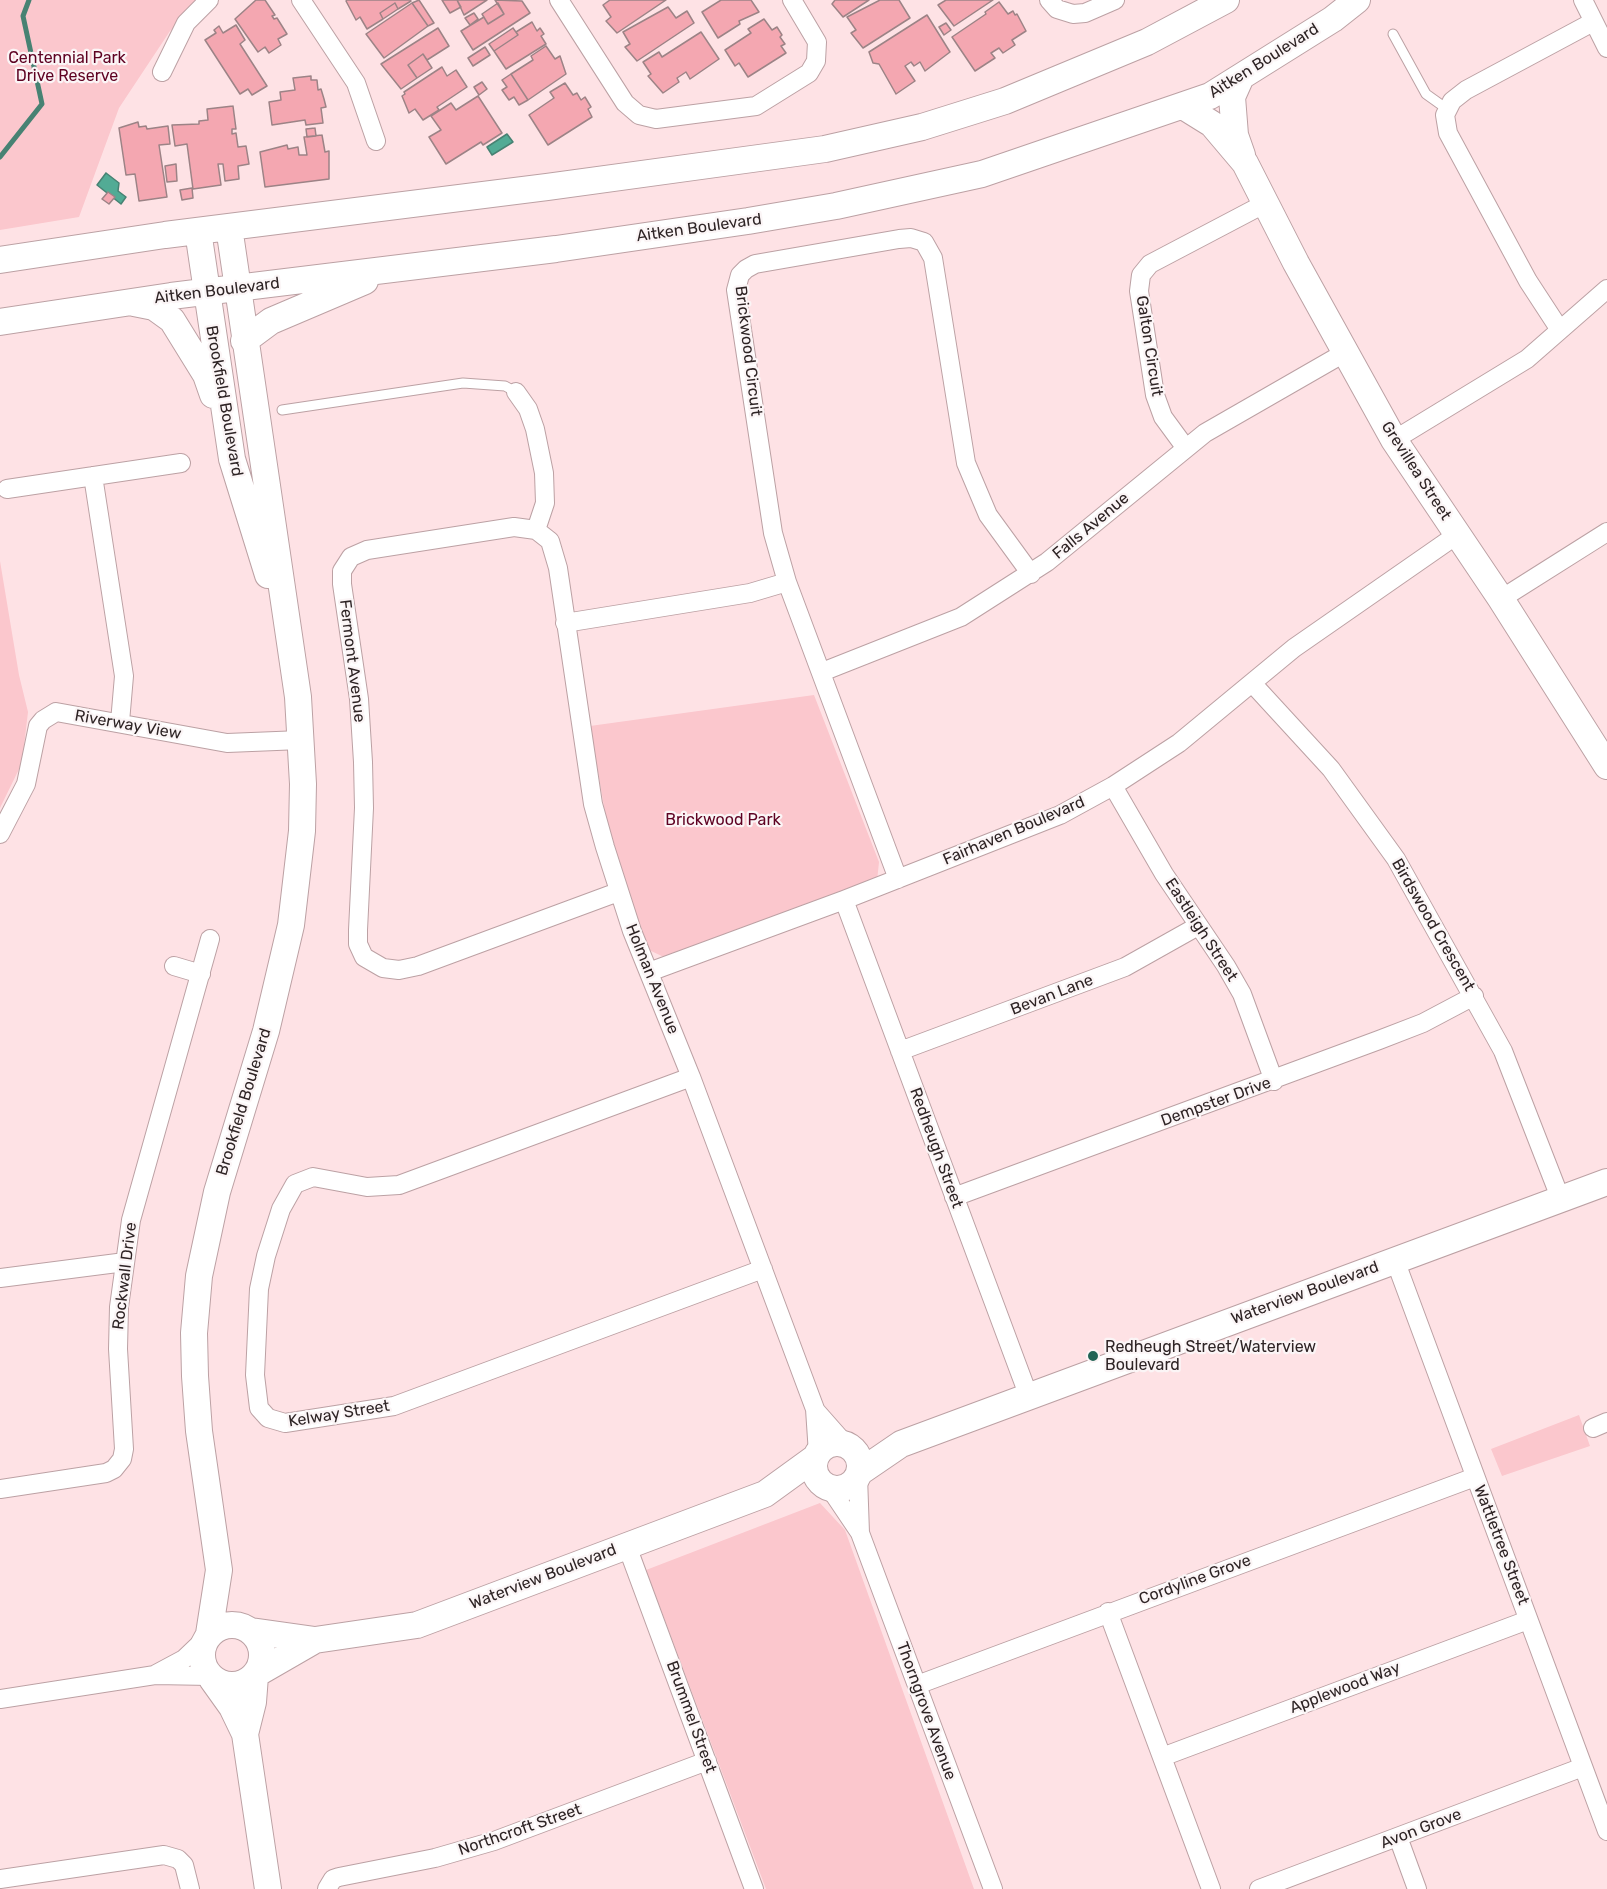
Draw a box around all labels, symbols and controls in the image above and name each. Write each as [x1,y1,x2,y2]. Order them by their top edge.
street label: Aitken Boulevard [1205,19,1323,103]
park label: Centennial Park Drive Reserve [8,48,126,86]
street label: Aitken Boulevard [635,210,763,246]
street label: Aitken Boulevard [153,274,281,308]
street label: Brickwood Circuit [730,285,766,417]
street label: Galton Circuit [1132,294,1166,398]
street label: Brookfield Boulevard [201,324,247,478]
street label: Grevillea Street [1377,418,1455,524]
street label: Falls Avenue [1049,489,1133,563]
street label: Fermont Avenue [335,599,369,723]
street label: Riverway View [73,706,183,744]
street label: Fairhaven Boulevard [940,792,1088,870]
park label: Brickwood Park [665,810,781,830]
street label: Birdswood Crescent [1387,855,1479,995]
street label: Eastleigh Street [1161,875,1241,985]
street label: Holman Avenue [621,921,683,1037]
street label: Bevan Lane [1008,970,1096,1020]
street label: Brookfield Boulevard [212,1026,276,1178]
street label: Dempster Drive [1158,1073,1274,1131]
street label: Redheugh Street [905,1085,967,1211]
street label: Rockwall Drive [109,1221,141,1331]
street label: Waterview Boulevard [1229,1257,1381,1329]
place label: Redheugh Street/Waterview Boulevard [1105,1337,1316,1375]
marker: Redheugh Street/Waterview Boulevard [1086,1349,1100,1363]
street label: Kelway Street [287,1397,391,1431]
street label: Wattletree Street [1469,1482,1533,1608]
street label: Waterview Boulevard [467,1540,619,1614]
street label: Cordyline Grove [1136,1551,1254,1609]
street label: Thorngrove Avenue [892,1639,960,1783]
street label: Brummel Street [662,1658,720,1776]
street label: Applewood Way [1287,1658,1403,1718]
street label: Northcroft Street [456,1800,584,1860]
street label: Avon Grove [1378,1805,1464,1853]

